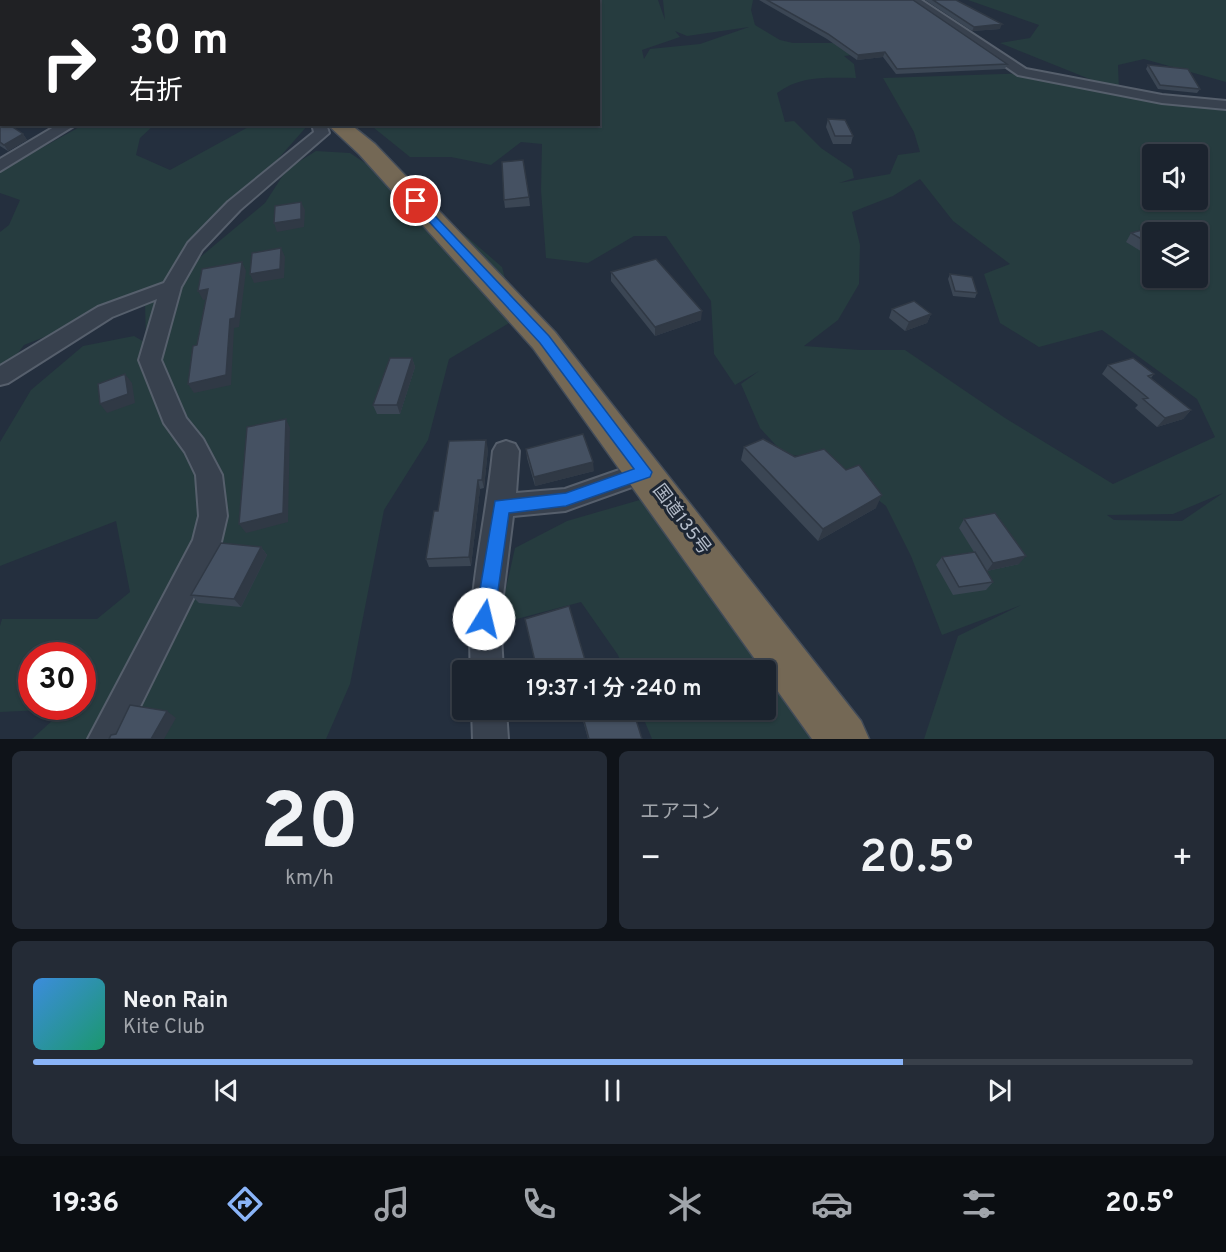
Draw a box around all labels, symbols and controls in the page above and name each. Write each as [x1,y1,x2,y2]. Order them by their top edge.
text: 30 m [129,16,228,69]
icon: right [30,24,108,102]
text: 右折 [129,75,183,109]
map controls [1142,144,1208,288]
button: sound [1142,144,1208,210]
pin [390,175,441,226]
icon: arrive [399,184,432,217]
button: layers [1142,222,1208,288]
street label: 国道135号 [647,480,715,560]
position arrow [452,587,516,651]
speed limit sign: 30 [18,642,96,720]
text: 19:37 · 1 分 · 240 m [526,676,702,703]
text: 20 [260,777,359,876]
text: エアコン [640,800,720,826]
text: 20.5° [860,831,973,888]
text: − [640,839,661,881]
text: + [1172,839,1193,881]
text: km/h [285,866,334,892]
text: Neon Rain [123,988,228,1015]
text: Kite Club [123,1015,205,1041]
icon: previous [210,1074,243,1107]
icon: pause [596,1074,629,1107]
icon: next [983,1074,1016,1107]
icon: directions [224,1183,266,1225]
icon: music [371,1183,413,1225]
icon: phone [518,1183,560,1225]
icon: climate [664,1183,706,1225]
icon: car [811,1183,853,1225]
icon: filters [958,1183,1000,1225]
text: 19:36 [52,1187,119,1221]
text: 20.5° [1105,1187,1174,1221]

